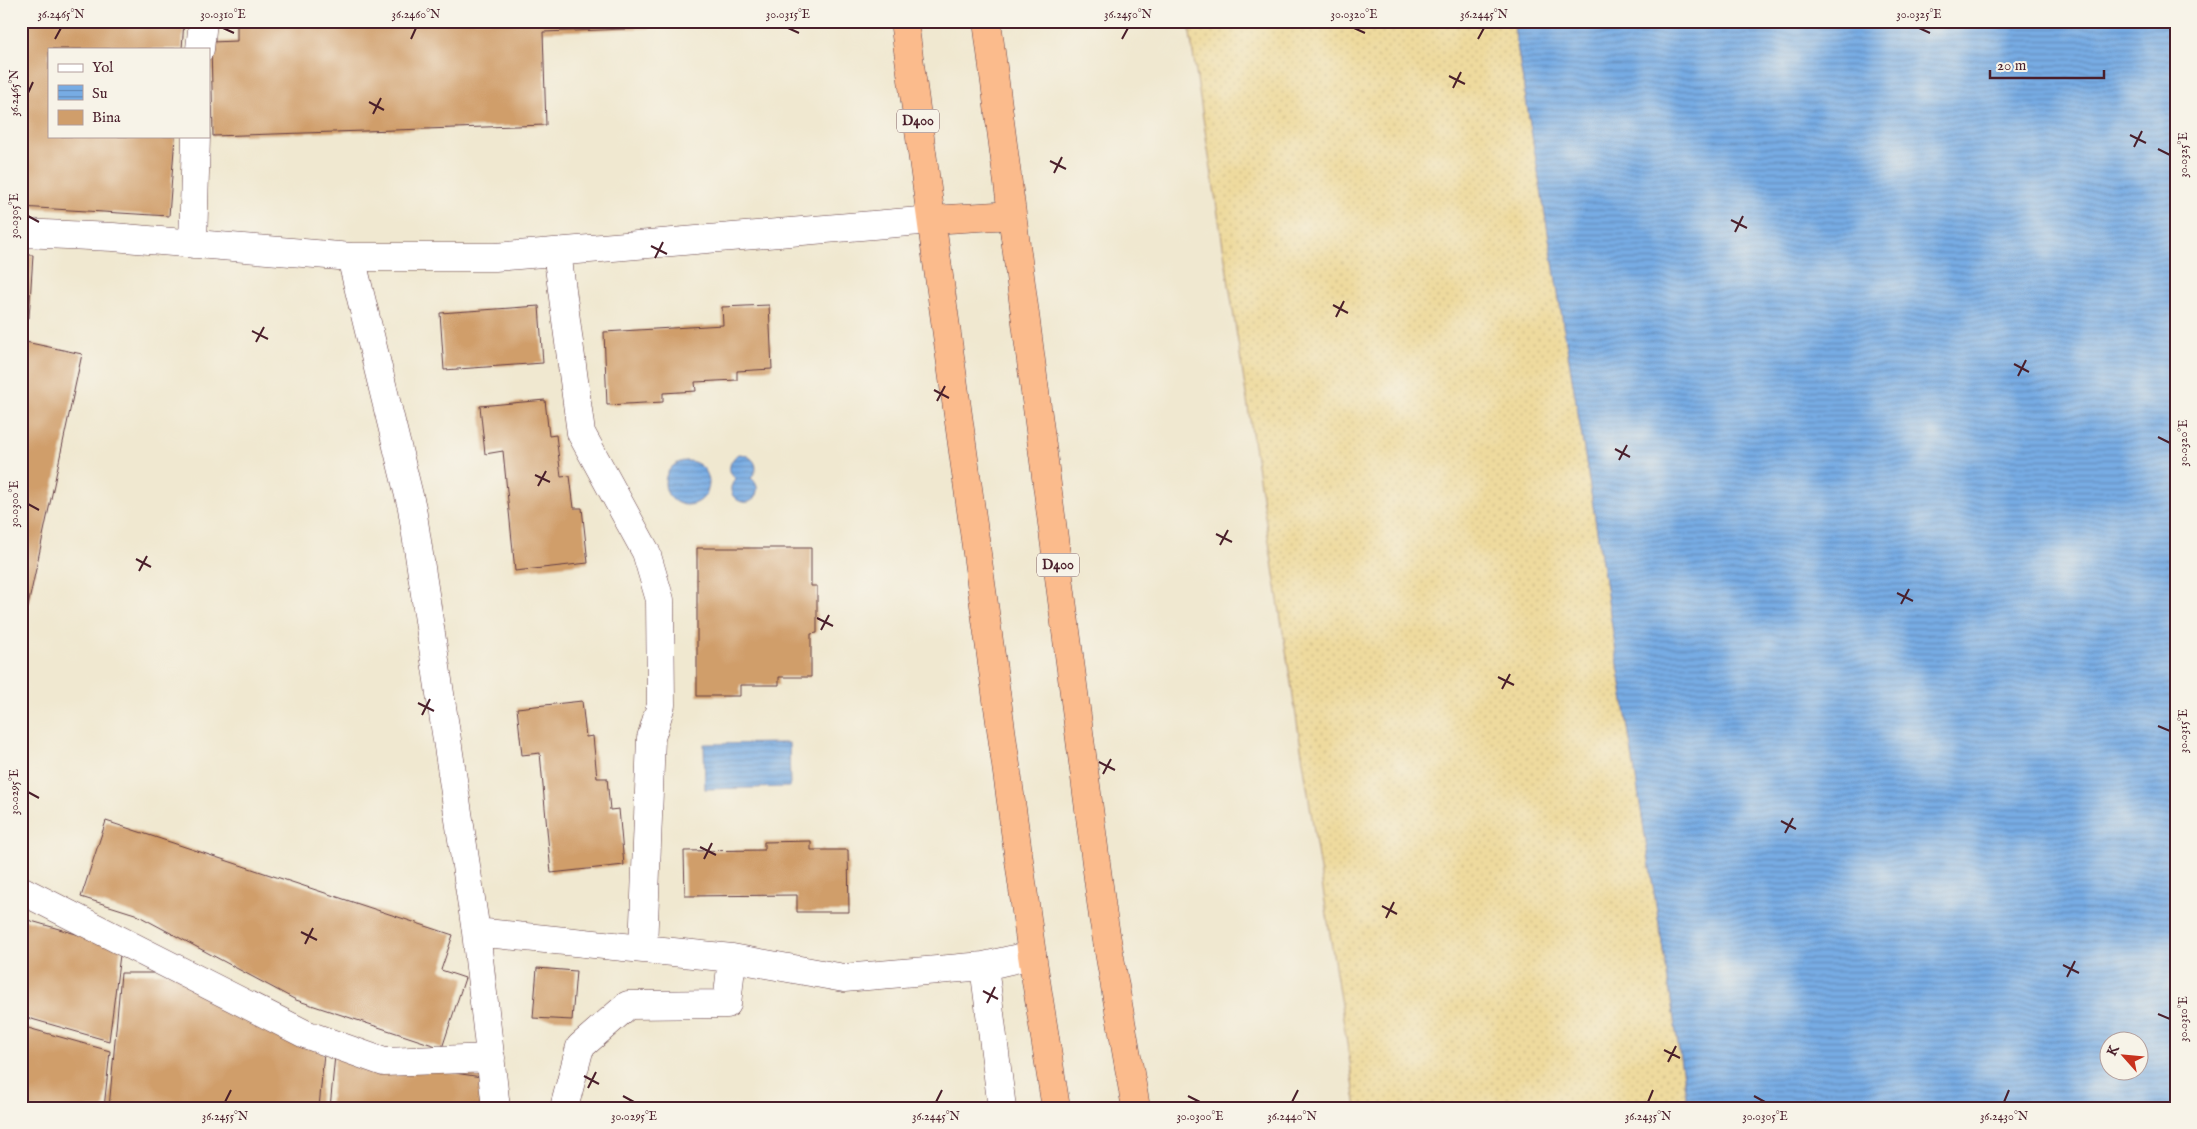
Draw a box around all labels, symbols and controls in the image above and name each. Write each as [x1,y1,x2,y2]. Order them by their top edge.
text: 36.2465°N [37,7,85,22]
text: 30.0310°E [200,7,246,22]
text: 36.2460°N [392,7,441,22]
text: 30.0315°E [766,7,810,22]
text: 36.2450°N [1104,7,1153,22]
text: 30.0320°E [1331,7,1377,22]
text: 36.2445°N [1460,7,1509,22]
text: 30.0325°E [1896,7,1942,22]
legend [48,48,210,138]
scale bar [1990,48,2103,80]
text: 20 m [1997,56,2027,75]
text: Yol [92,58,114,77]
text: 36.2465°N [7,69,22,117]
text: Su [92,84,108,103]
text: Bina [92,108,121,127]
road number: D400 [897,110,939,132]
text: 30.0325°E [2176,132,2191,178]
text: 30.0305°E [7,193,22,239]
text: 30.0320°E [2176,420,2191,466]
text: 30.0300°E [7,480,22,528]
road number: D400 [1037,554,1079,576]
text: 30.0315°E [2176,709,2191,753]
text: 30.0295°E [7,769,22,815]
text: 30.0310°E [2176,996,2191,1042]
north arrow [2100,1032,2150,1082]
text: K [2103,1041,2124,1059]
text: 36.2455°N [202,1109,249,1124]
text: 30.0295°E [611,1109,657,1124]
text: 36.2445°N [912,1109,961,1124]
text: 30.0300°E [1176,1109,1224,1124]
text: 36.2440°N [1267,1109,1317,1124]
text: 36.2435°N [1625,1109,1672,1124]
text: 30.0305°E [1742,1109,1788,1124]
text: 36.2430°N [1980,1109,2029,1124]

